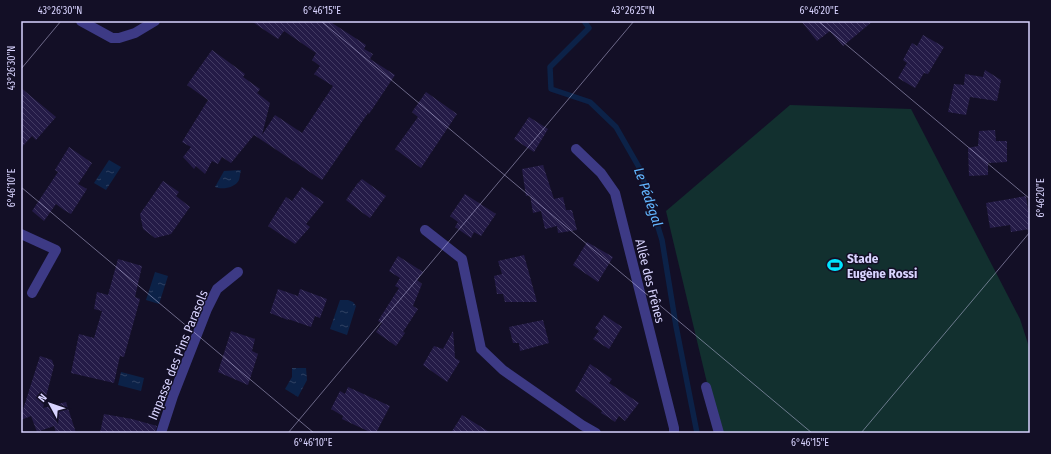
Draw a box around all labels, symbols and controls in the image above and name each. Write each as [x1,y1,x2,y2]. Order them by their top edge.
text: 43°26'30"N [38,5,82,17]
text: 6°46'15"E [303,5,341,17]
text: 43°26'25"N [611,5,655,17]
text: 6°46'20"E [799,5,839,17]
text: 43°26'30"N [6,46,18,90]
water label: Le Pédégal [630,165,666,229]
text: 6°46'10"E [6,168,18,207]
text: 6°46'20"E [1035,178,1047,218]
street label: Allée des Frênes [632,237,668,325]
place label: Stade Eugène Rossi [847,251,917,281]
sports icon: Stade Eugène Rossi [826,256,844,274]
street label: Impasse des Pins Parasols [145,287,211,422]
north arrow [30,384,70,424]
text: N [36,391,50,405]
text: 6°46'10"E [294,437,333,449]
text: 6°46'15"E [791,437,829,449]

